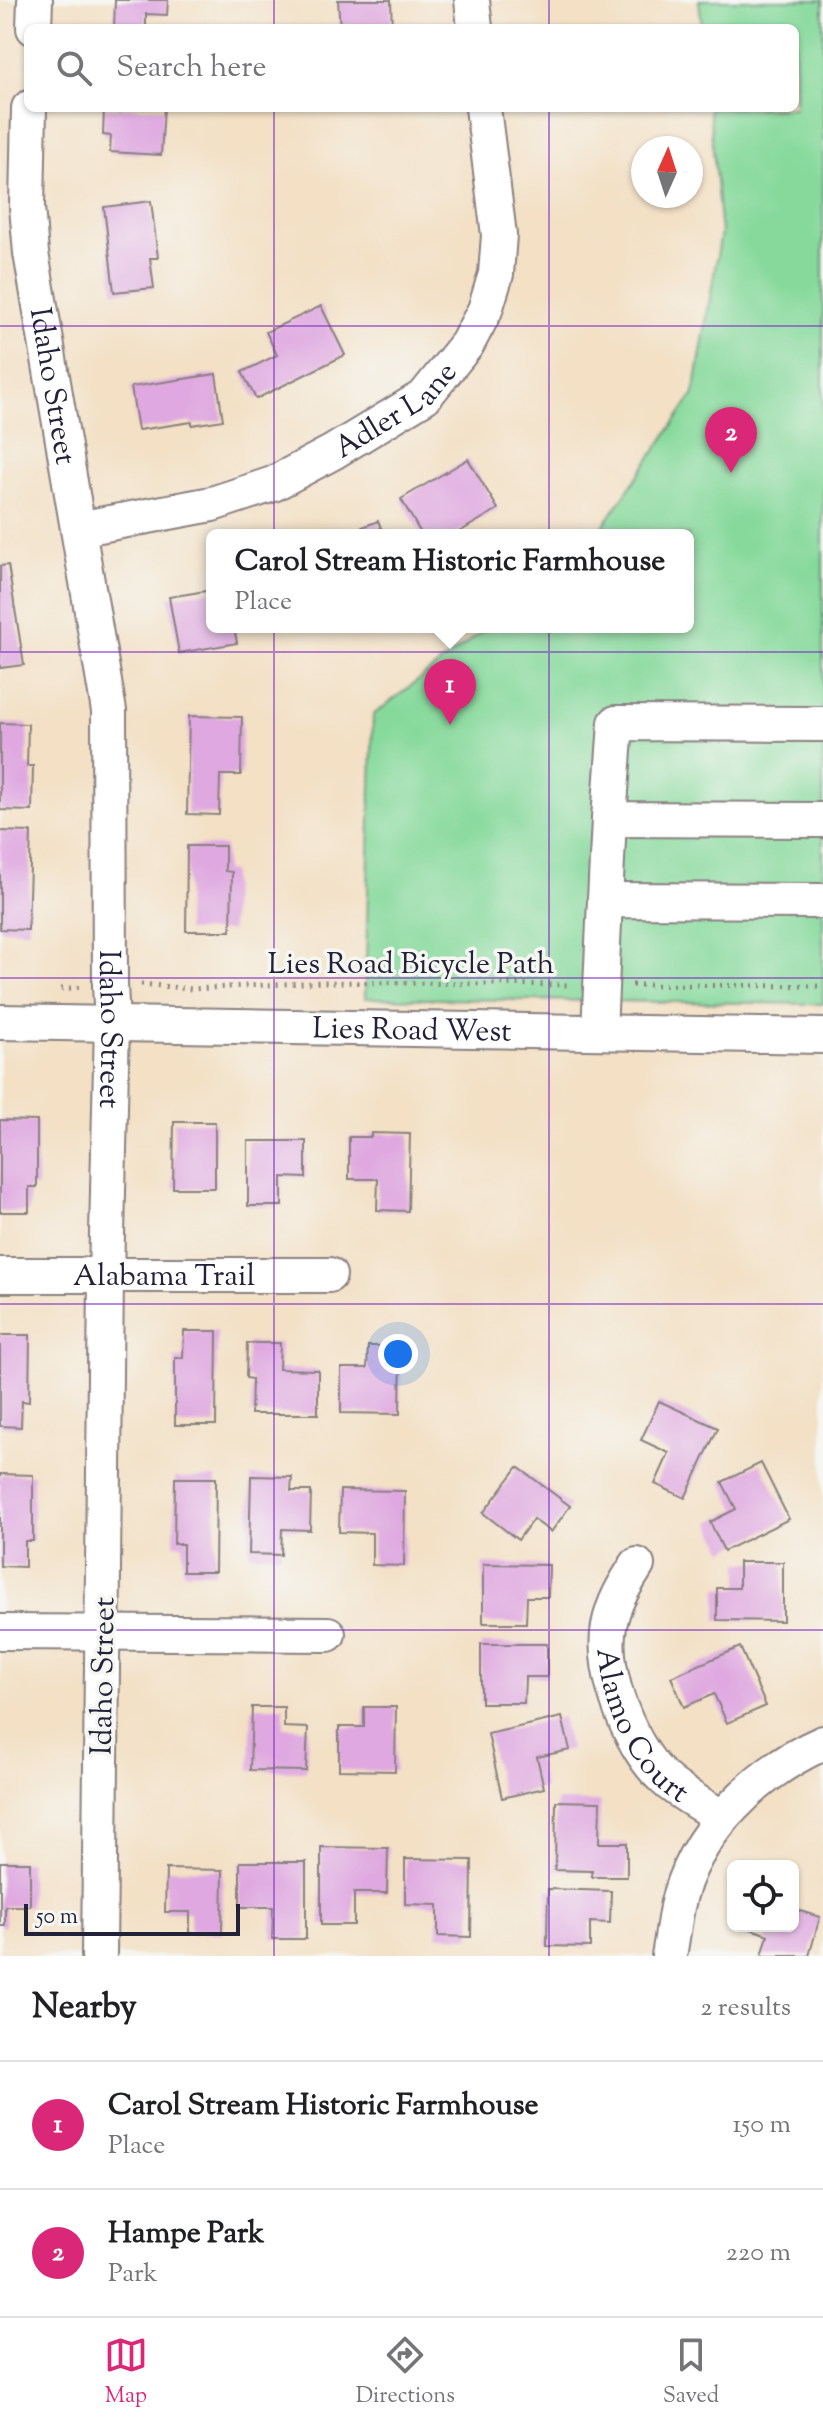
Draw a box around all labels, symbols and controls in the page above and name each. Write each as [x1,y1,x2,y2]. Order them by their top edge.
search box [24,24,799,112]
icon: search [52,46,96,90]
text: Search here [116,47,266,90]
north arrow [631,136,703,208]
street label: Idaho Street [17,305,86,468]
street label: Adler Lane [327,354,468,470]
pin: 2 [705,407,757,473]
popup [206,529,694,633]
text: Carol Stream Historic Farmhouse [235,541,665,584]
text: Place [235,584,292,621]
pin: 1 [424,659,476,725]
street label: Lies Road Bicycle Path [268,944,555,987]
street label: Idaho Street [86,950,131,1109]
street label: Lies Road West [312,1008,512,1055]
street label: Alabama Trail [73,1256,255,1299]
your location [378,1334,418,1374]
street label: Idaho Street [82,1597,127,1756]
street label: Alamo Court [583,1646,696,1815]
map controls [727,1860,799,1932]
button: locate [727,1860,799,1932]
scale bar [24,1900,240,1936]
text: 50 m [36,1902,78,1934]
text: Nearby [32,1984,137,2033]
text: 2 results [700,1990,791,2027]
text: Carol Stream Historic Farmhouse [108,2085,539,2128]
text: 1 [54,2107,62,2144]
text: 150 m [732,2107,791,2144]
text: Place [108,2128,165,2165]
text: Hampe Park [108,2213,264,2256]
text: 2 [52,2235,64,2272]
text: 220 m [726,2235,791,2272]
text: Park [108,2256,158,2293]
tab: Map [104,2333,148,2413]
tab: Directions [356,2333,455,2413]
tab: Saved [663,2333,719,2413]

